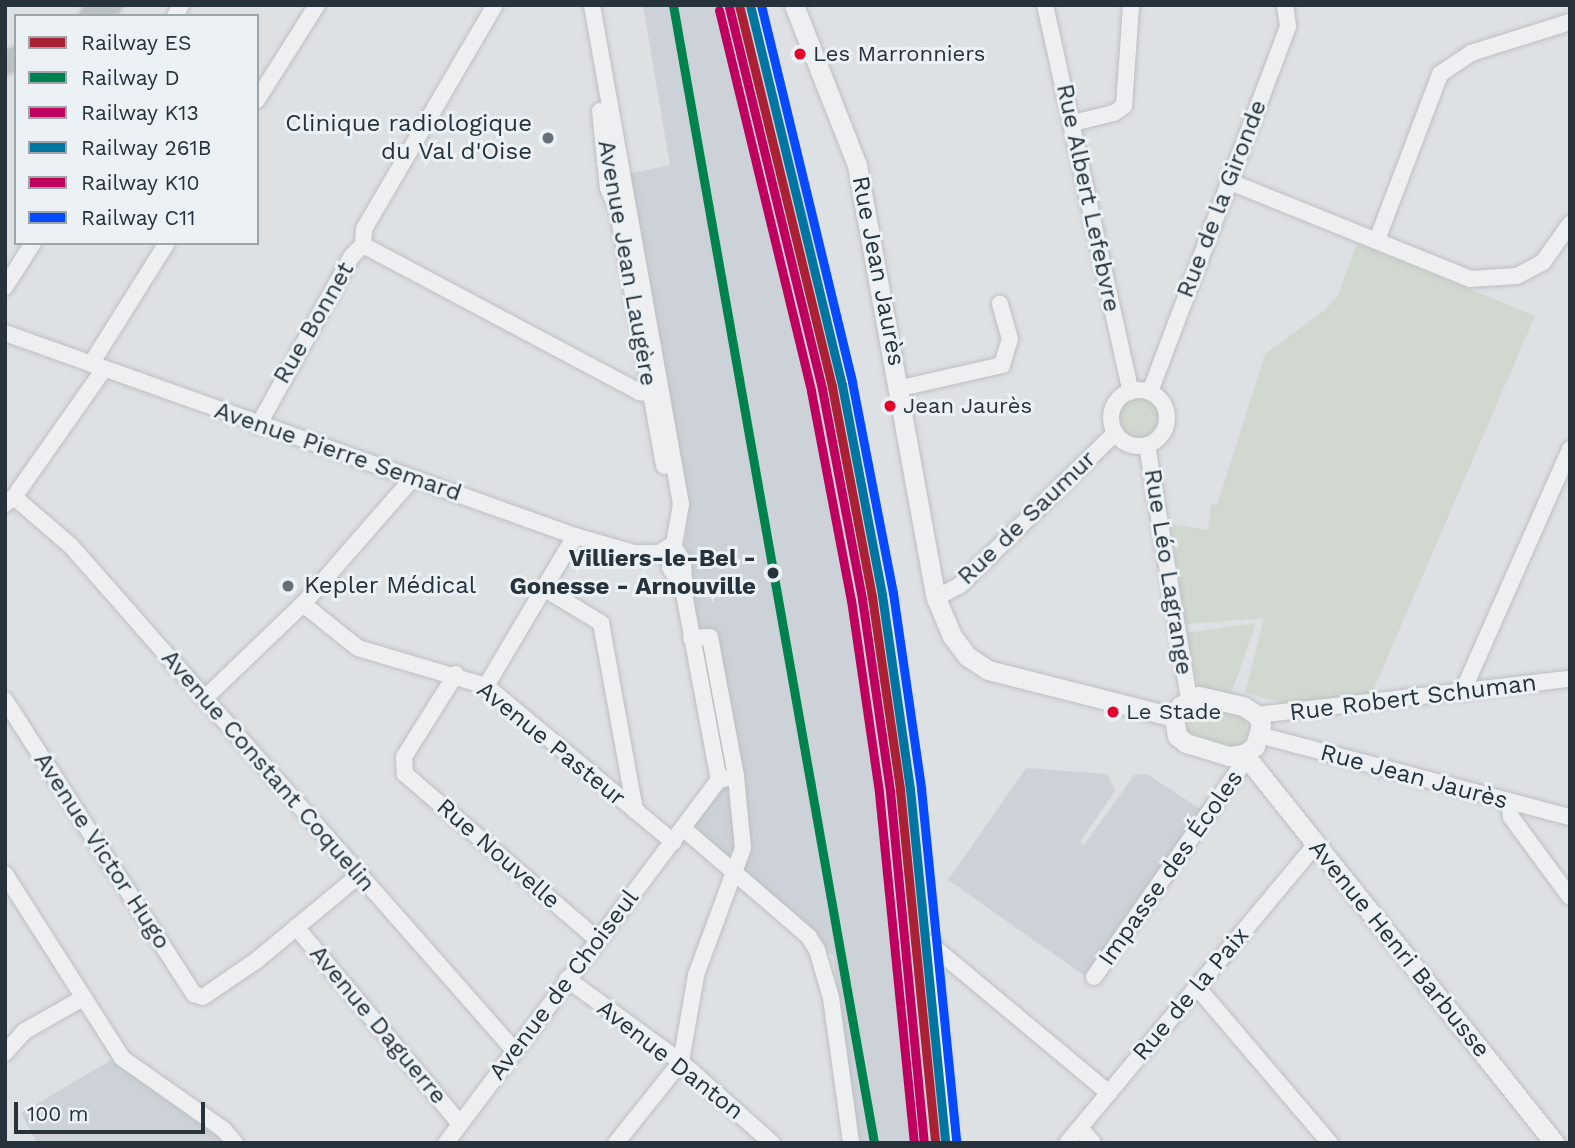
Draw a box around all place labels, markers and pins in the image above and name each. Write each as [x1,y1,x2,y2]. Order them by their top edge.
place label: Les Marronniers [813,41,985,67]
marker: Les Marronniers [793,47,807,61]
place label: Clinique radiologique du Val d'Oise [285,110,532,166]
marker: Clinique radiologique du Val d'Oise [538,128,558,148]
place label: Jean Jaurès [903,393,1033,419]
marker: Jean Jaurès [883,399,897,413]
place label: Villiers-le-Bel - Gonesse - Arnouville [509,545,756,601]
marker: Villiers-le-Bel - Gonesse - Arnouville [762,562,784,584]
place label: Kepler Médical [304,572,477,600]
marker: Kepler Médical [278,576,298,596]
place label: Le Stade [1126,699,1221,725]
marker: Le Stade [1106,705,1120,719]

